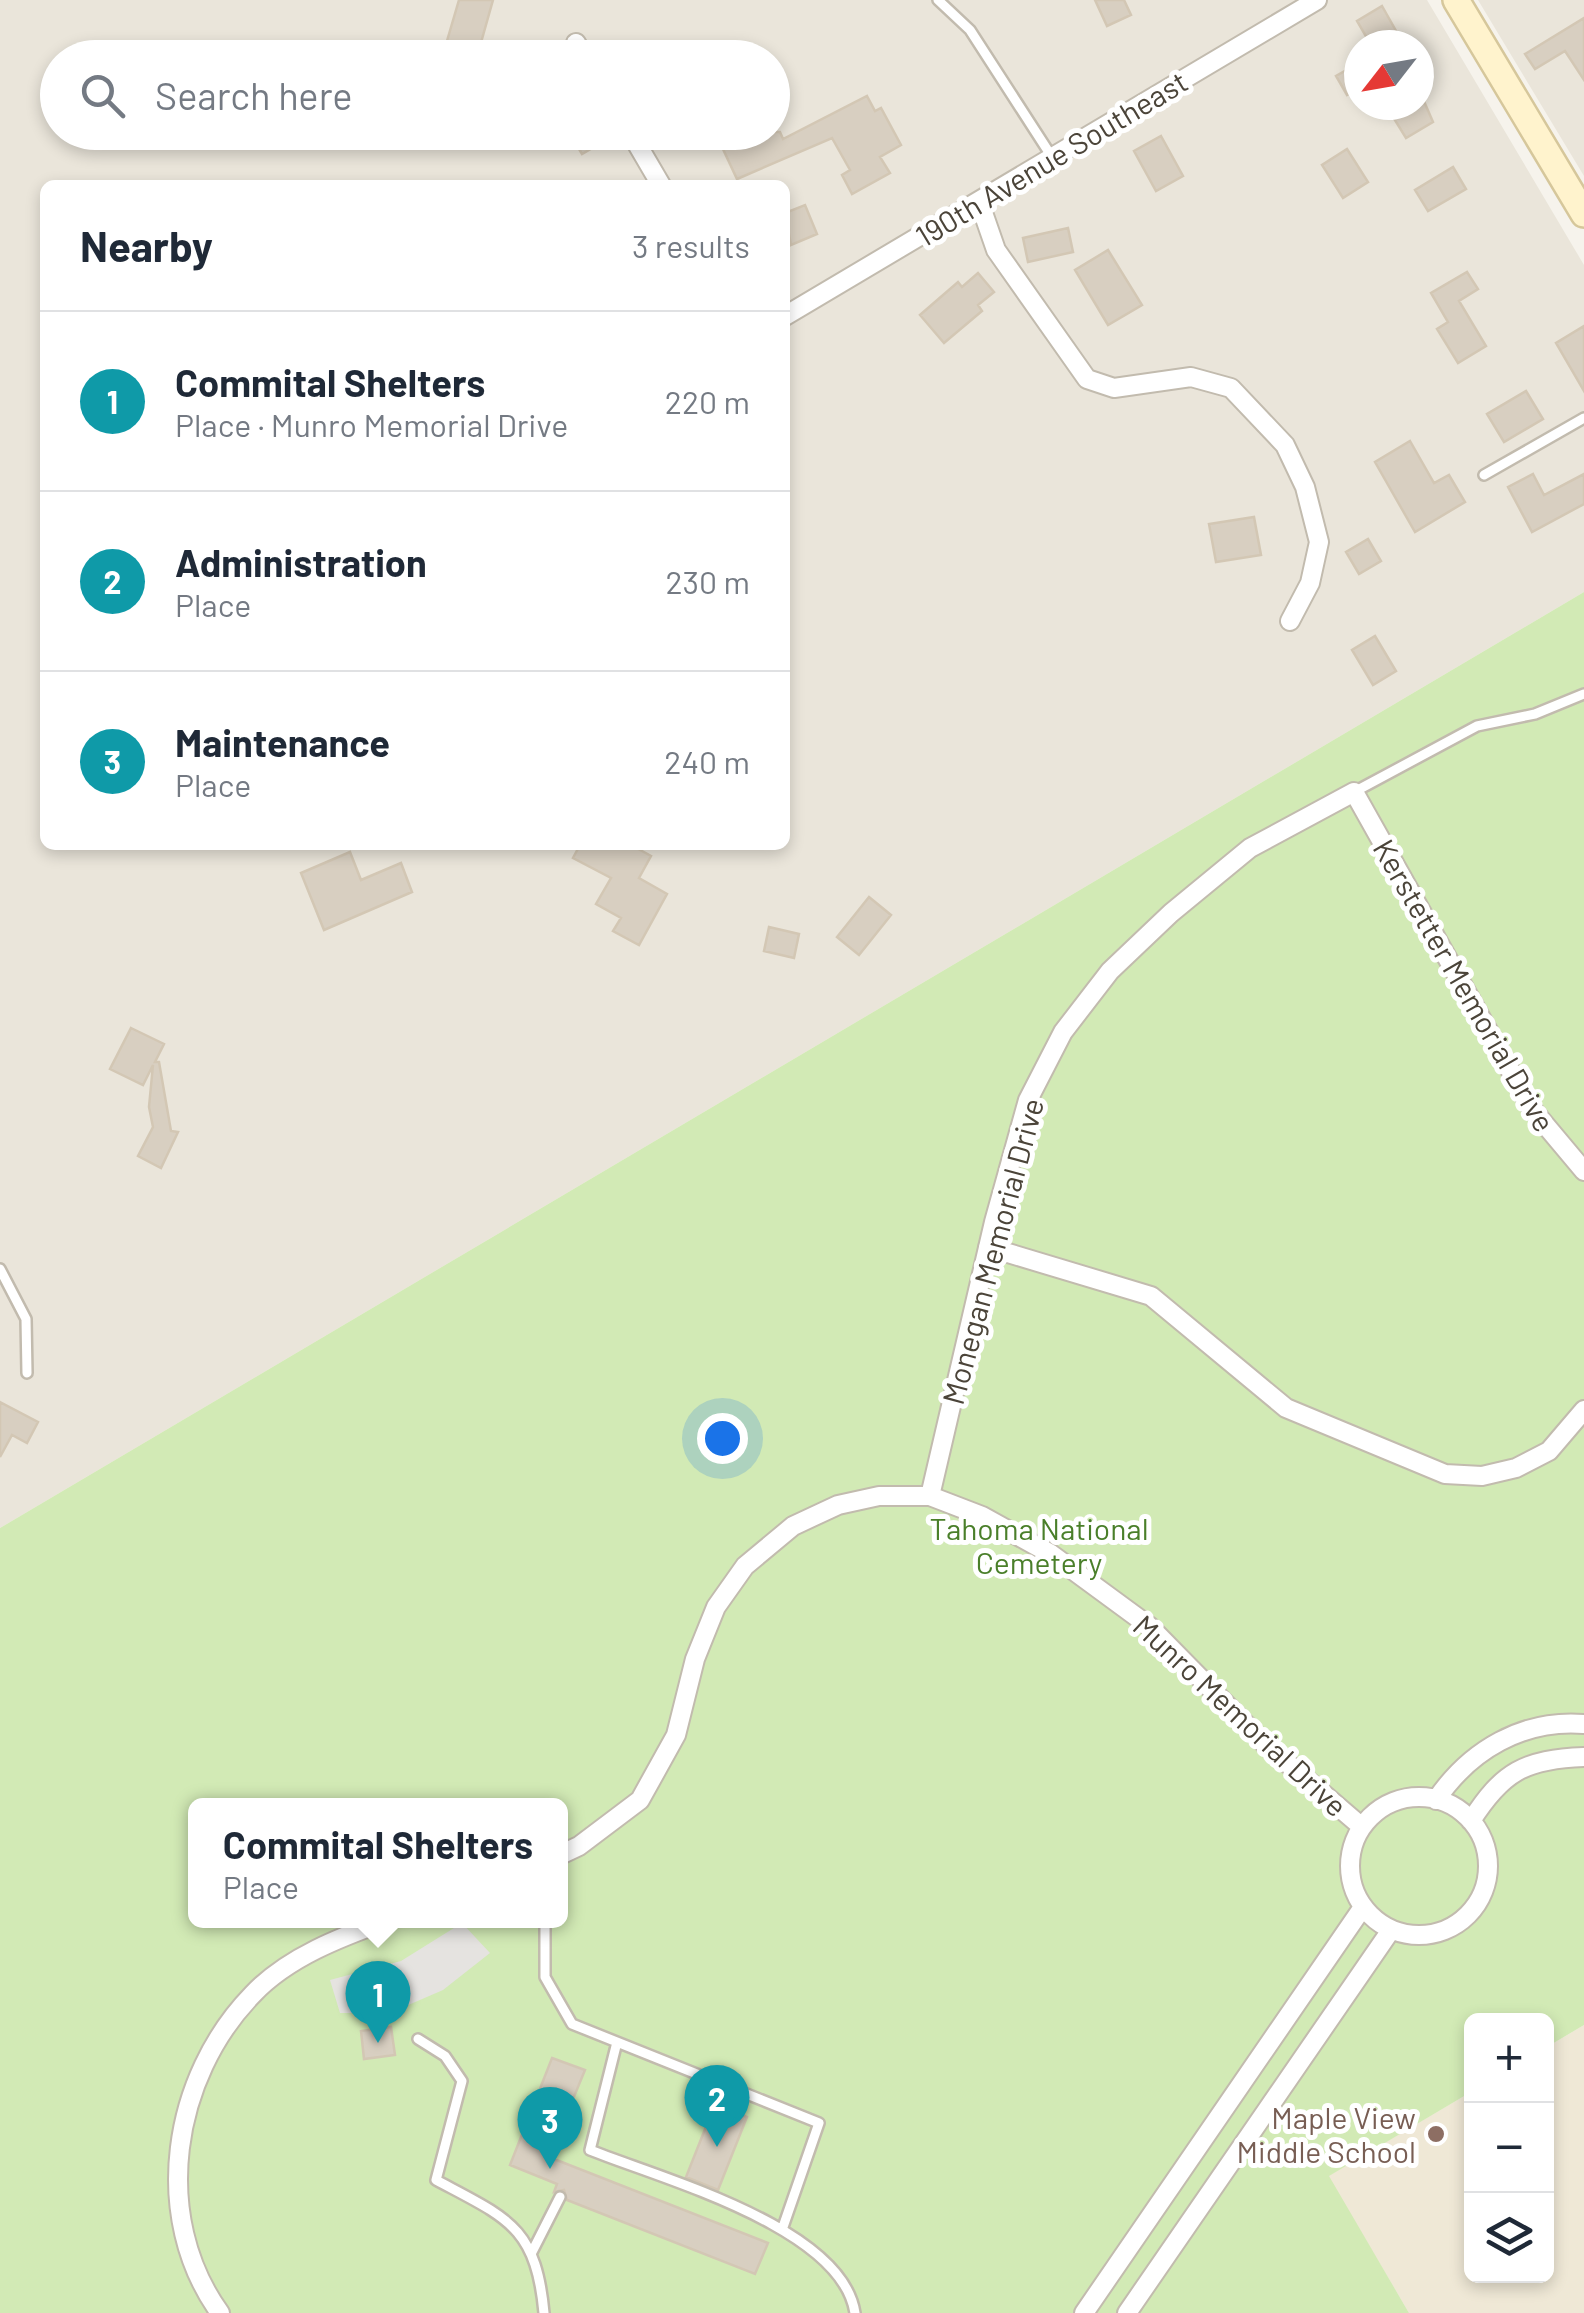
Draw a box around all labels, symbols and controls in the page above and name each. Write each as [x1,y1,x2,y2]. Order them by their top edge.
north arrow [1344,30,1434,120]
search box [40,40,790,150]
street label: 190th Avenue Southeast [909,63,1193,253]
icon: search [75,68,130,123]
text: Search here [155,72,353,118]
text: Nearby [80,220,213,270]
text: 3 results [632,226,750,264]
text: Commital Shelters [175,359,485,405]
text: 1 [107,382,118,420]
text: 220 m [665,382,750,420]
text: Place · Munro Memorial Drive [175,405,568,443]
text: Administration [175,539,427,585]
text: 2 [104,562,121,600]
text: 230 m [666,562,750,600]
text: Place [175,585,251,623]
text: Maintenance [175,719,390,765]
text: 3 [104,742,121,780]
text: 240 m [664,742,750,780]
text: Place [175,765,251,803]
street label: Kerstetter Memorial Drive [1366,832,1564,1138]
street label: Monegan Memorial Drive [934,1094,1050,1408]
your location [697,1413,748,1464]
park label: Tahoma National Cemetery [929,1510,1149,1580]
street label: Munro Memorial Drive [1127,1607,1355,1823]
popup [188,1798,568,1928]
text: Commital Shelters [223,1821,533,1867]
text: Place [223,1867,299,1905]
pin: 1 [346,1960,410,2043]
map controls [1464,2013,1554,2283]
button: + [1464,2013,1554,2103]
pin: 2 [684,2064,750,2147]
pin: 3 [518,2086,582,2169]
place label: Maple View Middle School [1237,2099,1416,2169]
button: − [1464,2103,1554,2193]
marker: Maple View Middle School [1425,2123,1447,2145]
button: layers [1464,2193,1554,2283]

